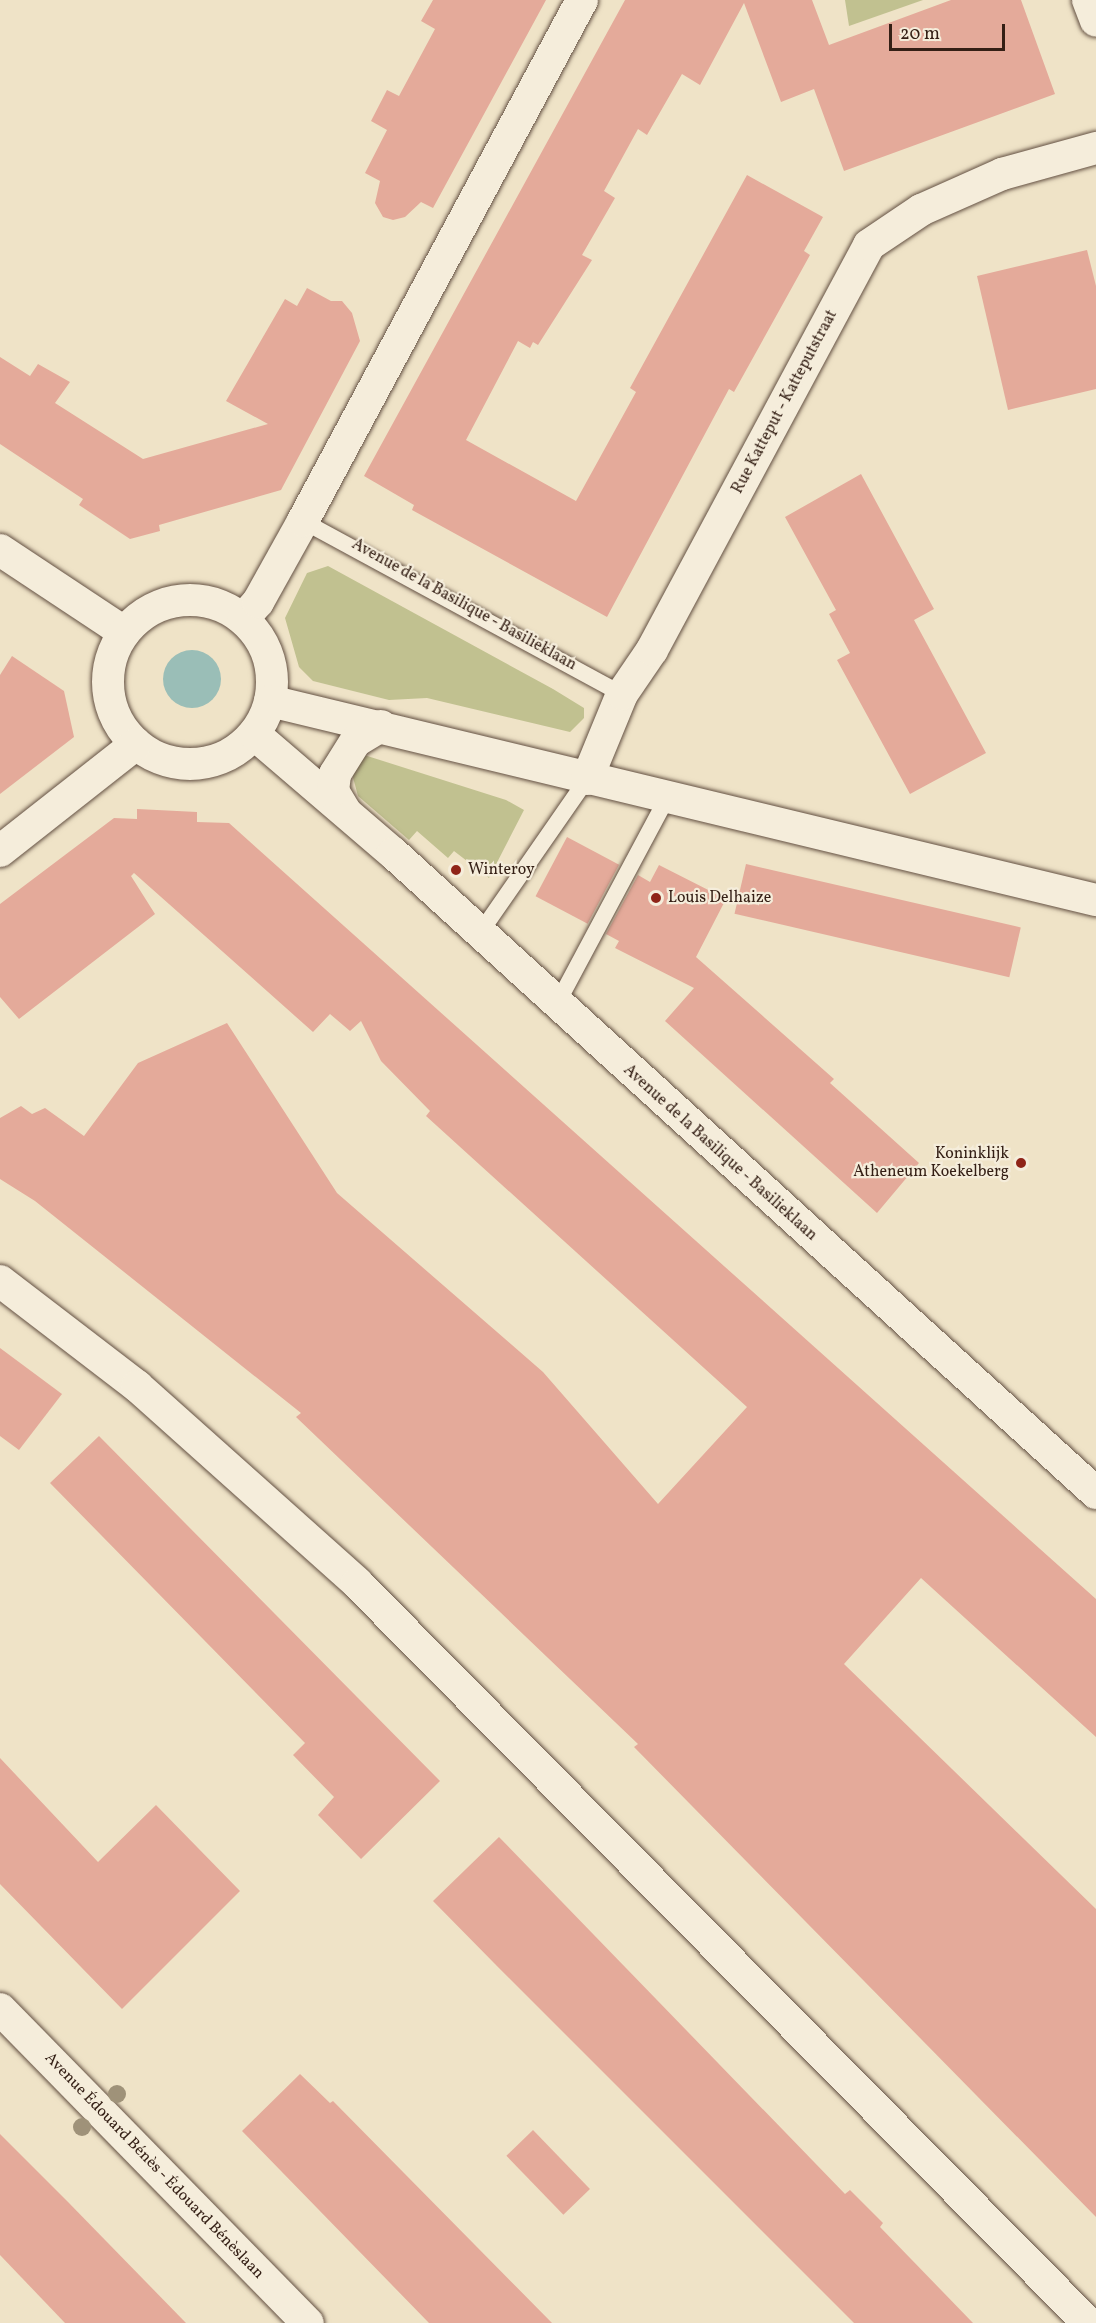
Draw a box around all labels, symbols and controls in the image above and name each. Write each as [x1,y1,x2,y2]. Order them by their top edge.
scale bar [892,12,1008,50]
text: 20 m [900,22,940,47]
street label: Rue Katteput - Katteputstraat [728,307,842,497]
street label: Avenue de la Basilique - Basilieklaan [348,535,580,675]
place label: Winteroy [468,860,535,880]
marker: Winteroy [449,863,463,877]
place label: Louis Delhaize [668,888,771,908]
marker: Louis Delhaize [649,891,663,905]
street label: Avenue de la Basilique - Basilieklaan [619,1061,821,1245]
place label: Koninklijk Atheneum Koekelberg [853,1144,1009,1182]
marker: Koninklijk Atheneum Koekelberg [1014,1156,1028,1170]
street label: Avenue Édouard Bénès - Édouard Bénèslaan [40,2049,268,2283]

